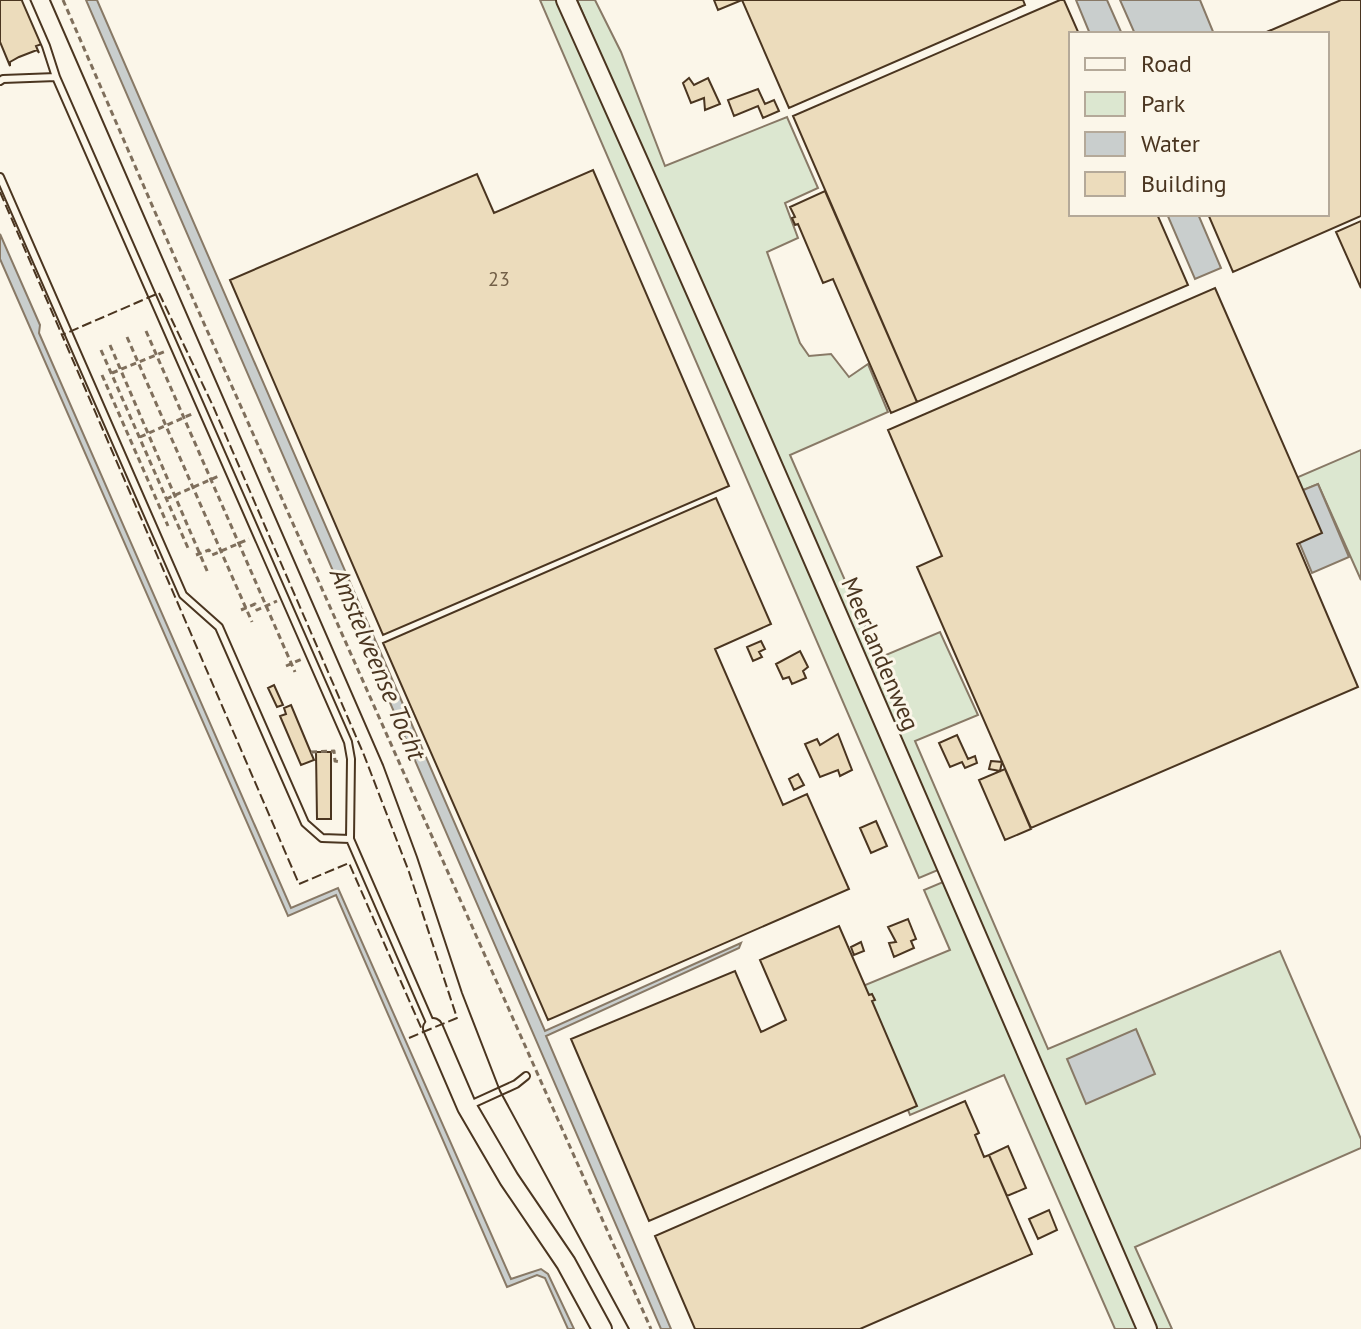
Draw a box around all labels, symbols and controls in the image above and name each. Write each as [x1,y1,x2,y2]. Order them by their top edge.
legend [1069,32,1329,216]
text: Road [1141,48,1192,79]
text: Park [1141,88,1186,119]
text: Water [1141,128,1200,159]
text: Building [1141,168,1227,199]
house number: 23 [488,266,510,292]
water label: Amstelveense Tocht [323,562,435,767]
street label: Meerlandenweg [834,572,927,735]

